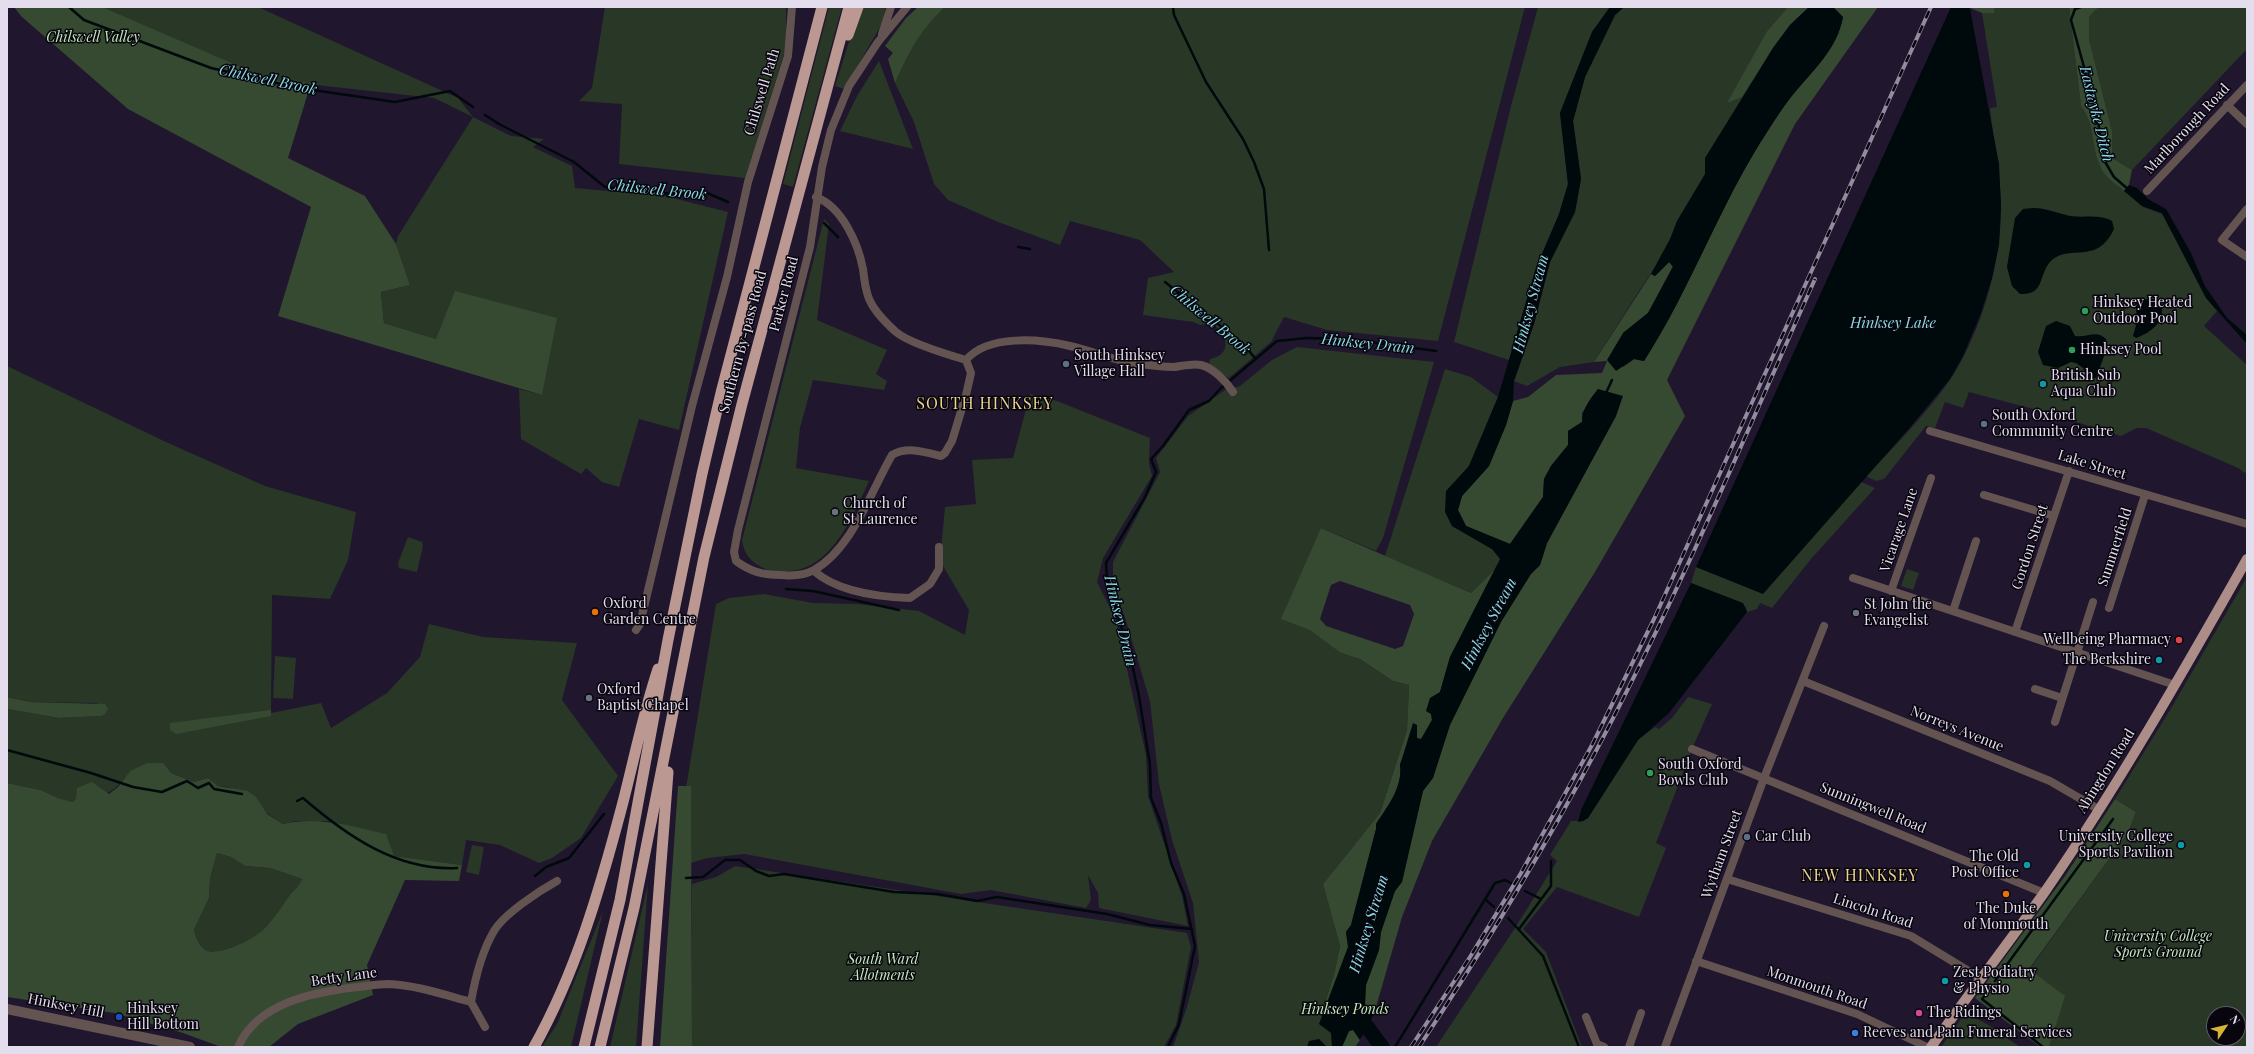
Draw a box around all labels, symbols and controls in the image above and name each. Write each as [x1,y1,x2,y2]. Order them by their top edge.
park label: Chilswell Valley [46,30,140,46]
street label: Chilswell Path [741,47,783,137]
water label: Chilswell Brook [217,61,319,99]
water label: Eastwyke Ditch [2075,64,2117,164]
street label: Marlborough Road [2141,80,2233,178]
water label: Chilswell Brook [607,176,707,204]
water label: Hinksey Stream [1509,253,1553,355]
street label: Parker Road [766,255,802,333]
street label: Southern By-pass Road [716,269,770,415]
water label: Chilswell Brook [1166,281,1254,359]
place label: Hinksey Heated Outdoor Pool [2093,295,2192,328]
marker: Hinksey Heated Outdoor Pool [2080,306,2090,316]
water label: Hinksey Lake [1850,314,1936,332]
water label: Hinksey Drain [1321,330,1415,358]
place label: Hinksey Pool [2080,342,2162,358]
marker: Hinksey Pool [2067,345,2077,355]
place label: South Hinksey Village Hall [1074,348,1165,380]
marker: South Hinksey Village Hall [1061,359,1071,369]
place label: British Sub Aqua Club [2051,368,2121,400]
marker: British Sub Aqua Club [2038,379,2048,389]
district label: SOUTH HINKSEY [916,394,1054,414]
place label: South Oxford Community Centre [1992,408,2113,440]
marker: South Oxford Community Centre [1979,419,1989,429]
street label: Lake Street [2056,447,2128,483]
street label: Vicarage Lane [1877,486,1921,574]
place label: Church of St Laurence [843,496,918,528]
street label: Gordon Street [2008,502,2052,592]
street label: Summerfield [2094,506,2136,588]
marker: Church of St Laurence [830,507,840,517]
water label: Hinksey Drain [1100,574,1140,668]
water label: Hinksey Stream [1457,575,1521,673]
place label: Oxford Garden Centre [603,596,696,628]
place label: St John the Evangelist [1864,597,1932,630]
marker: Oxford Garden Centre [590,607,600,617]
marker: St John the Evangelist [1851,608,1861,618]
place label: Wellbeing Pharmacy [2043,632,2171,648]
marker: Wellbeing Pharmacy [2174,635,2184,645]
place label: The Berkshire [2063,652,2151,668]
marker: The Berkshire [2154,655,2164,665]
place label: Oxford Baptist Chapel [597,682,689,714]
marker: Oxford Baptist Chapel [584,693,594,703]
street label: Norreys Avenue [1908,703,2006,755]
street label: Abingdon Road [2074,726,2138,816]
place label: South Oxford Bowls Club [1658,757,1742,790]
marker: South Oxford Bowls Club [1645,768,1655,778]
street label: Sunningwell Road [1817,779,1929,837]
street label: Wytham Street [1698,807,1746,901]
place label: Car Club [1755,829,1811,845]
place label: University College Sports Pavilion [2059,829,2173,862]
marker: Car Club [1742,832,1752,842]
marker: University College Sports Pavilion [2176,840,2186,850]
place label: The Old Post Office [1951,849,2019,882]
marker: The Old Post Office [2022,860,2032,870]
district label: NEW HINKSEY [1801,866,1919,886]
water label: Hinksey Stream [1346,873,1392,975]
marker: The Duke of Monmouth [2001,889,2011,899]
street label: Lincoln Road [1831,890,1915,932]
place label: The Duke of Monmouth [1963,901,2049,934]
park label: University College Sports Ground [2104,929,2212,962]
park label: South Ward Allotments [848,952,918,984]
street label: Monmouth Road [1765,963,1869,1013]
street label: Betty Lane [310,964,378,990]
place label: Zest Podiatry & Physio [1953,965,2036,998]
marker: Zest Podiatry & Physio [1940,976,1950,986]
street label: Hinksey Hill [27,990,105,1022]
place label: Hinksey Hill Bottom [127,1001,199,1034]
park label: Hinksey Ponds [1301,1002,1389,1018]
place label: The Ridings [1927,1005,2002,1021]
north arrow [2206,1006,2246,1046]
marker: The Ridings [1914,1008,1924,1018]
marker: Hinksey Hill Bottom [114,1012,124,1022]
text: N [2227,1012,2244,1027]
place label: Reeves and Pain Funeral Services [1863,1025,2072,1041]
marker: Reeves and Pain Funeral Services [1850,1028,1860,1038]

